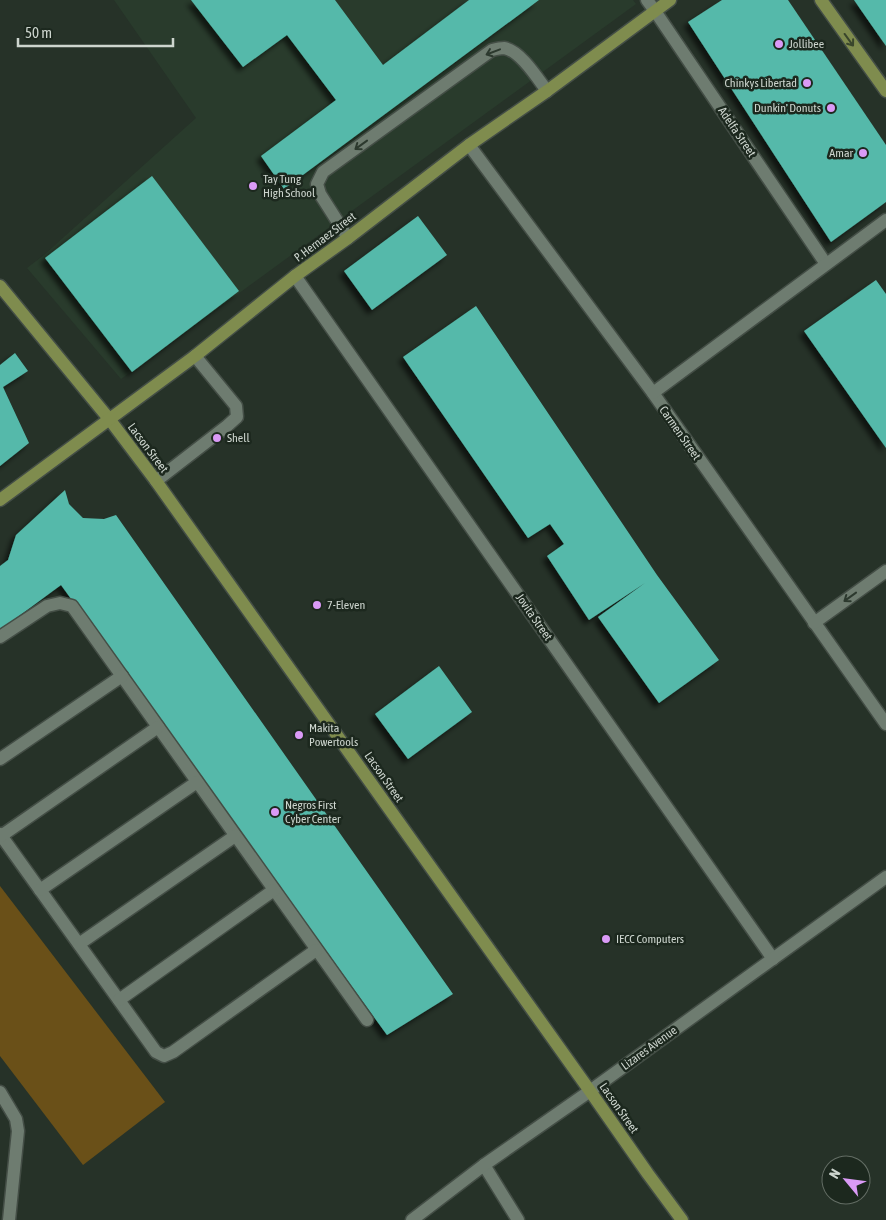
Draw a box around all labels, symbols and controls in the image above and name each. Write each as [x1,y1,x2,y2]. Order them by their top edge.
scale bar [18,15,172,47]
text: 50 m [25,24,52,41]
one-way arrow [844,33,854,47]
place label: Jollibee [789,37,824,51]
marker: Jollibee [773,38,785,50]
one-way arrow [486,48,501,57]
place label: Chinkys Libertad [724,76,797,90]
marker: Chinkys Libertad [801,77,813,89]
place label: Dunkin' Donuts [754,101,821,115]
marker: Dunkin' Donuts [825,102,837,114]
street label: Adelfa Street [715,104,759,160]
one-way arrow [354,140,368,150]
place label: Amar [829,146,853,160]
marker: Amar [857,147,869,159]
place label: Tay Tung High School [263,172,316,200]
marker: Tay Tung High School [247,180,259,192]
street label: P. Hernaez Street [291,209,359,265]
street label: Carmen Street [656,403,704,463]
street label: Lacson Street [125,420,171,476]
place label: Shell [227,431,250,445]
marker: Shell [211,432,223,444]
street label: Jovita Street [513,591,556,644]
one-way arrow [843,592,857,602]
place label: 7-Eleven [327,598,365,612]
marker: 7-Eleven [311,599,323,611]
place label: Makita Powertools [309,721,358,749]
marker: Makita Powertools [293,729,305,741]
street label: Lacson Street [362,749,407,805]
place label: Negros First Cyber Center [285,798,341,826]
marker: Negros First Cyber Center [269,806,281,818]
place label: IECC Computers [616,932,684,946]
marker: IECC Computers [600,933,612,945]
street label: Lizares Avenue [618,1023,680,1073]
street label: Lacson Street [597,1080,642,1136]
north arrow [821,1155,871,1205]
text: N [826,1166,844,1181]

